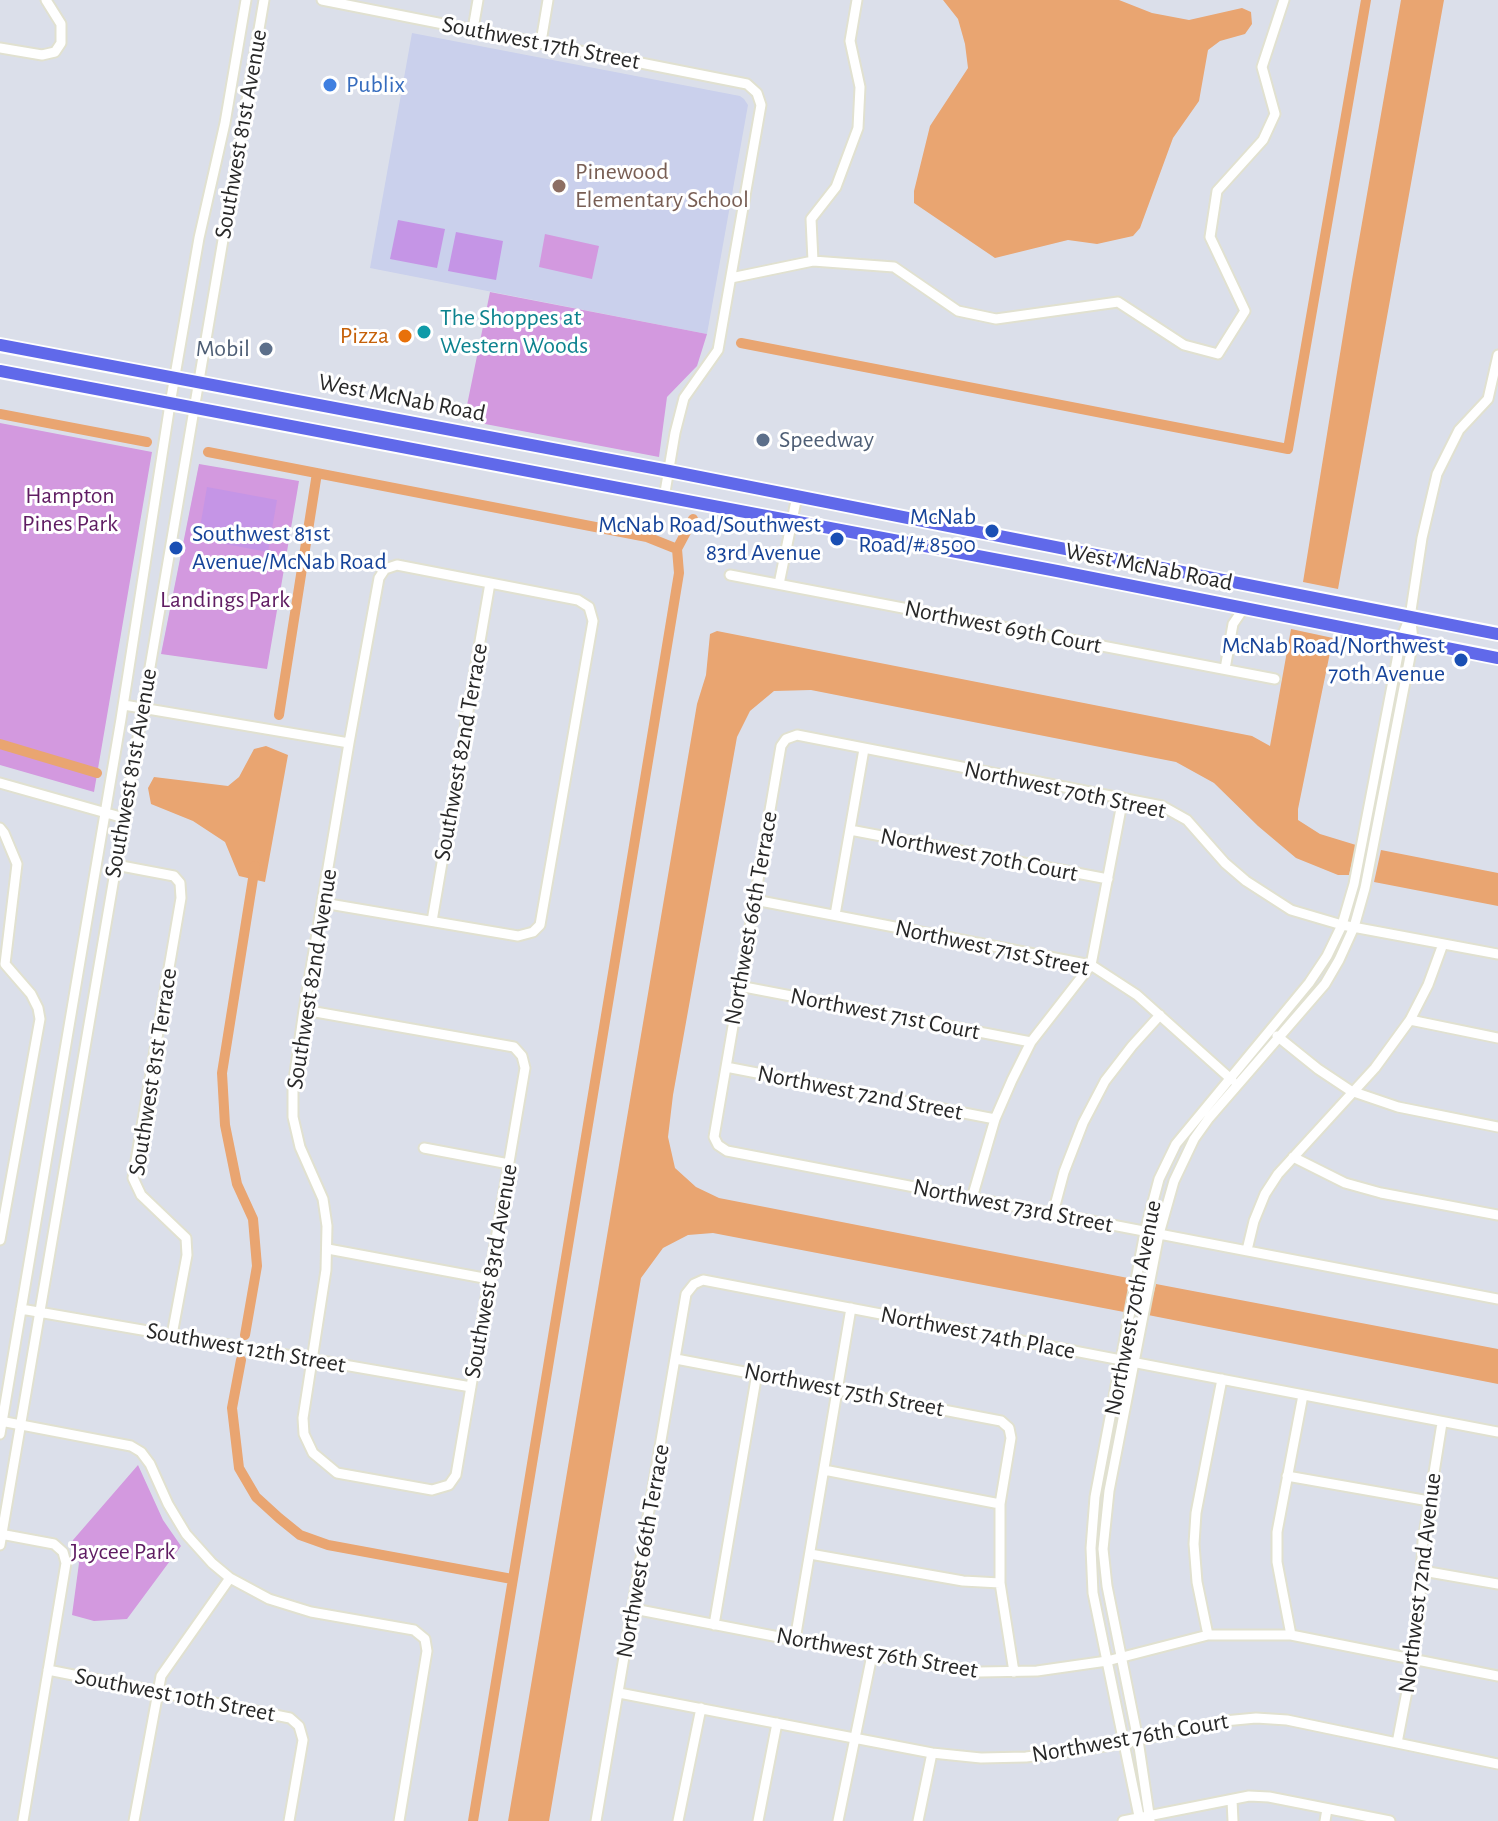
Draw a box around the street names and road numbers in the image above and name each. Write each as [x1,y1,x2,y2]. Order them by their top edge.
street label: Southwest 17th Street [440,10,642,76]
street label: Southwest 81st Avenue [208,27,274,241]
street label: West McNab Road [316,368,488,428]
street label: West McNab Road [1063,537,1235,597]
street label: Northwest 69th Court [902,594,1104,660]
street label: Southwest 82nd Terrace [428,641,494,863]
street label: Southwest 81st Avenue [98,666,164,880]
street label: Northwest 70th Street [961,755,1169,825]
street label: Northwest 66th Terrace [718,809,784,1027]
street label: Northwest 70th Court [878,822,1080,888]
street label: Southwest 82nd Avenue [280,867,344,1091]
street label: Northwest 71st Street [892,913,1092,983]
street label: Southwest 81st Terrace [122,966,184,1178]
street label: Northwest 71st Court [788,982,982,1046]
street label: Northwest 72nd Street [755,1059,965,1127]
street label: Southwest 83rd Avenue [458,1162,524,1380]
street label: Northwest 73rd Street [911,1173,1115,1239]
street label: Northwest 70th Avenue [1098,1198,1168,1418]
street label: Northwest 74th Place [878,1300,1078,1366]
street label: Southwest 12th Street [144,1316,348,1380]
street label: Northwest 75th Street [742,1357,946,1423]
street label: Northwest 66th Terrace [610,1442,676,1660]
street label: Northwest 72nd Avenue [1392,1471,1448,1695]
street label: Northwest 76th Street [774,1621,980,1685]
street label: Southwest 10th Street [72,1661,278,1729]
street label: Northwest 76th Court [1030,1707,1230,1769]

